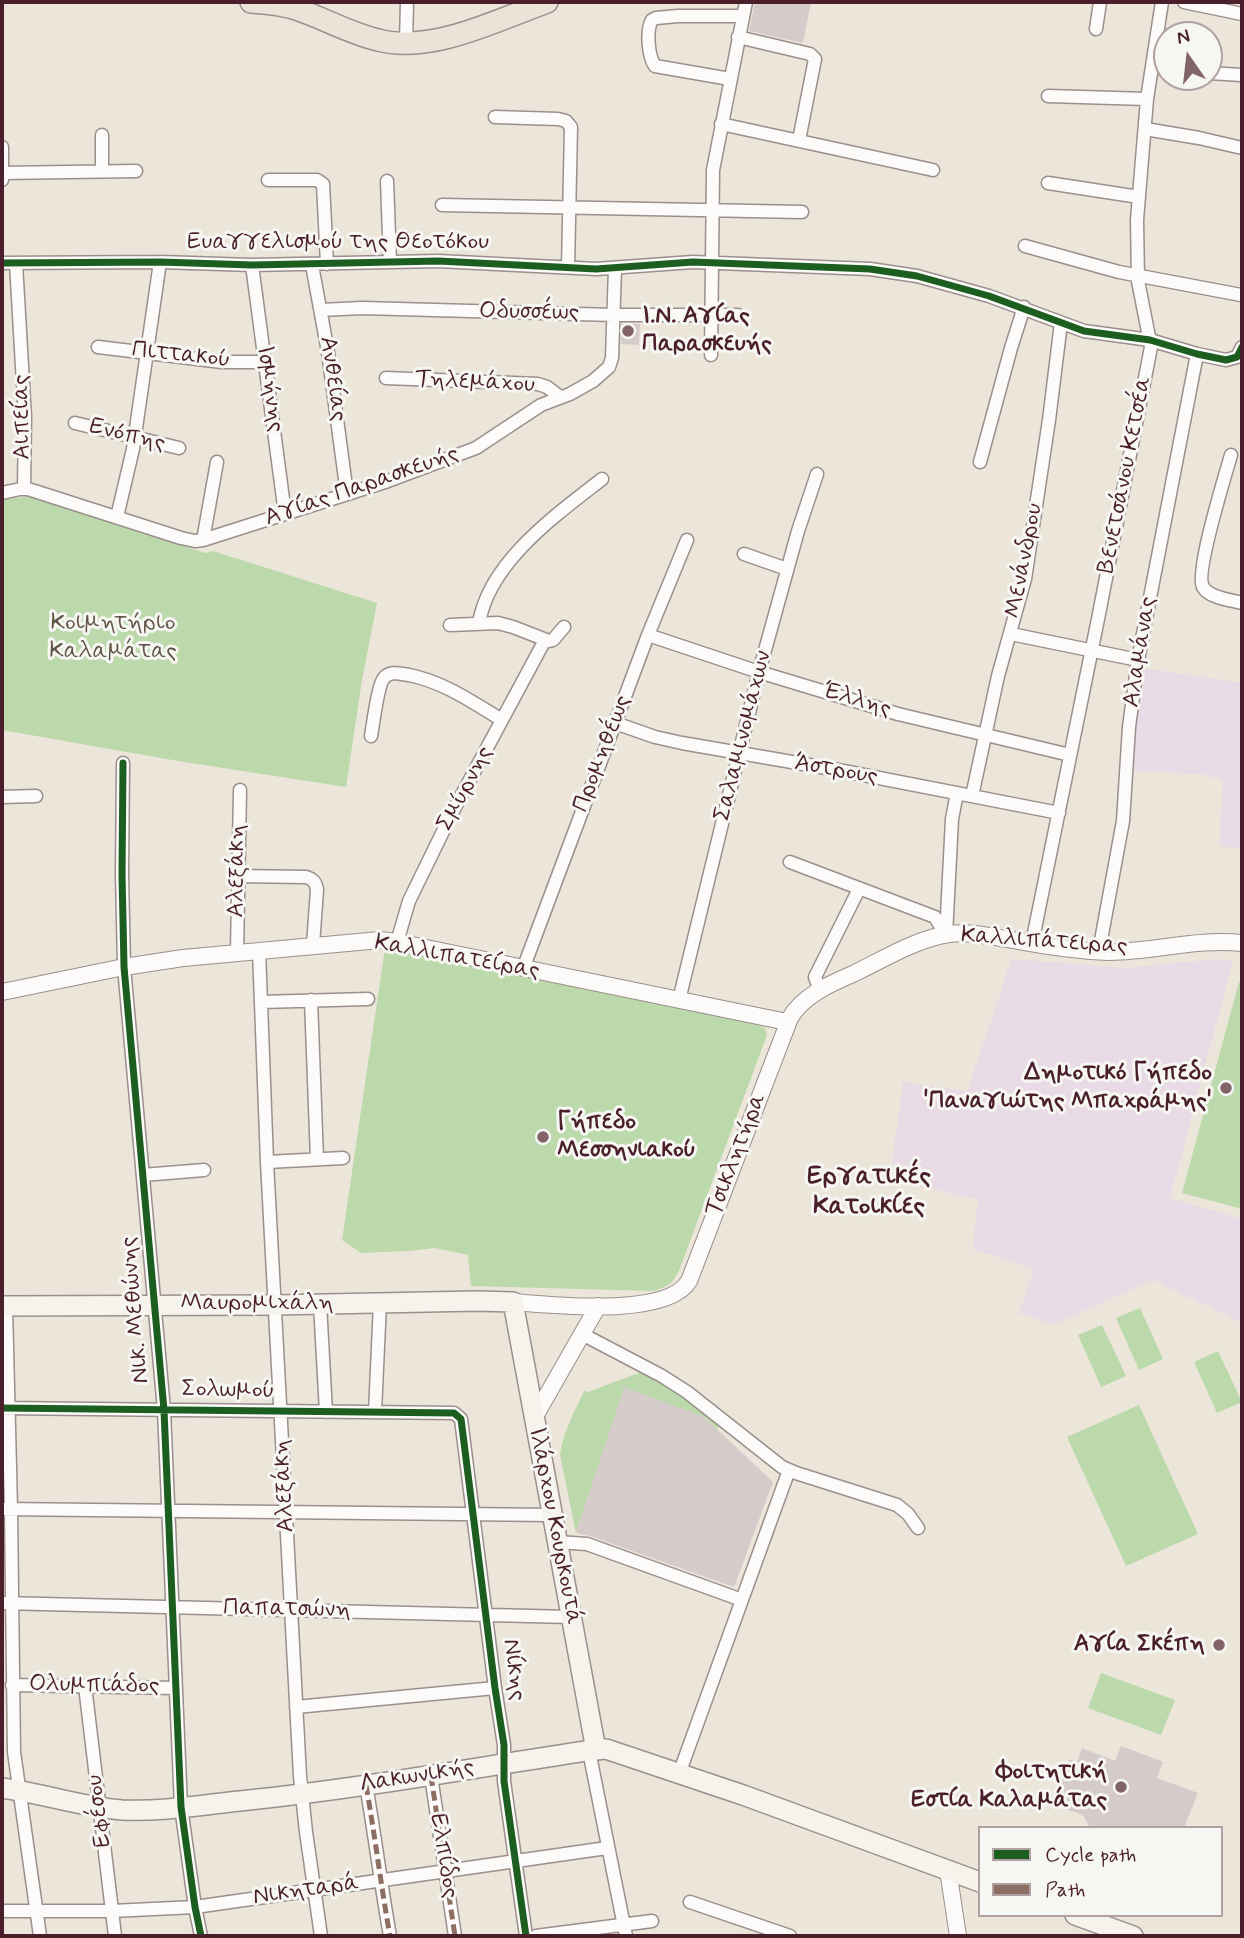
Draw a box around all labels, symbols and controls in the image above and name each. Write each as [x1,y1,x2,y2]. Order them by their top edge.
north arrow [1153,21,1223,91]
text: N [1174,23,1192,51]
street label: Ευαγγελισμού της Θεοτόκου [187,229,489,257]
street label: Οδυσσέως [479,298,579,328]
place label: Ι.Ν. Αγίας Παρασκευής [642,303,772,359]
marker: Ι.Ν. Αγίας Παρασκευής [620,323,636,339]
street label: Ανθείας [312,335,352,423]
street label: Πιττακού [130,337,232,375]
street label: Ισμήνης [249,344,289,434]
street label: Τηλεμάχου [414,365,536,401]
street label: Αιπείας [8,374,38,460]
street label: Βενετσάνου Κετσέα [1093,374,1159,576]
street label: Ενόπης [86,413,168,459]
street label: Αγίας Παρασκευής [261,440,463,534]
street label: Μενάνδρου [1000,501,1050,621]
street label: Αλαμάνας [1118,595,1164,709]
park label: Κοιμητήριο Καλαμάτας [49,610,177,666]
street label: Σαλαμινομάχων [709,648,779,824]
street label: Έλλης [820,677,894,725]
street label: Προμηθέως [568,691,638,817]
street label: Σμύρνης [432,741,500,837]
street label: Άστρους [792,750,880,792]
street label: Αλεξάκη [223,824,253,918]
street label: Καλλιπάτειρας [960,922,1128,962]
street label: Καλλιπατείρας [372,929,542,987]
place label: Δημοτικό Γήπεδο 'Παναγιώτης Μπαχράμης' [924,1060,1212,1116]
marker: Δημοτικό Γήπεδο 'Παναγιώτης Μπαχράμης' [1218,1080,1234,1096]
street label: Τσικλητήρα [700,1089,774,1221]
place label: Γήπεδο Μεσσηνιακού [557,1109,696,1165]
marker: Γήπεδο Μεσσηνιακού [535,1129,551,1145]
district label: Εργατικές Κατοικίες [807,1162,931,1224]
street label: Νικ. Μεθώνης [115,1235,157,1385]
street label: Μαυρομιχάλη [180,1290,334,1318]
street label: Σολωμού [181,1376,275,1406]
street label: Ιλάρχου Κουρκουτά [521,1425,587,1627]
street label: Αλεξάκη [268,1439,302,1533]
street label: Παπατσώνη [223,1594,351,1626]
place label: Αγία Σκέπη [1074,1631,1205,1659]
street label: Νίκης [495,1637,531,1703]
marker: Αγία Σκέπη [1211,1637,1227,1653]
street label: Ολυμπιάδος [28,1670,160,1702]
street label: Λακωνικής [358,1754,476,1800]
place label: Φοιτητική Εστία Καλαμάτας [911,1759,1107,1815]
street label: Εφέσου [81,1773,119,1849]
marker: Φοιτητική Εστία Καλαμάτας [1113,1779,1129,1795]
street label: Ελπίδος [422,1811,464,1901]
legend [978,1826,1223,1917]
text: Cycle path [1045,1841,1136,1869]
street label: Νικηταρά [251,1869,361,1913]
text: Path [1045,1876,1085,1904]

